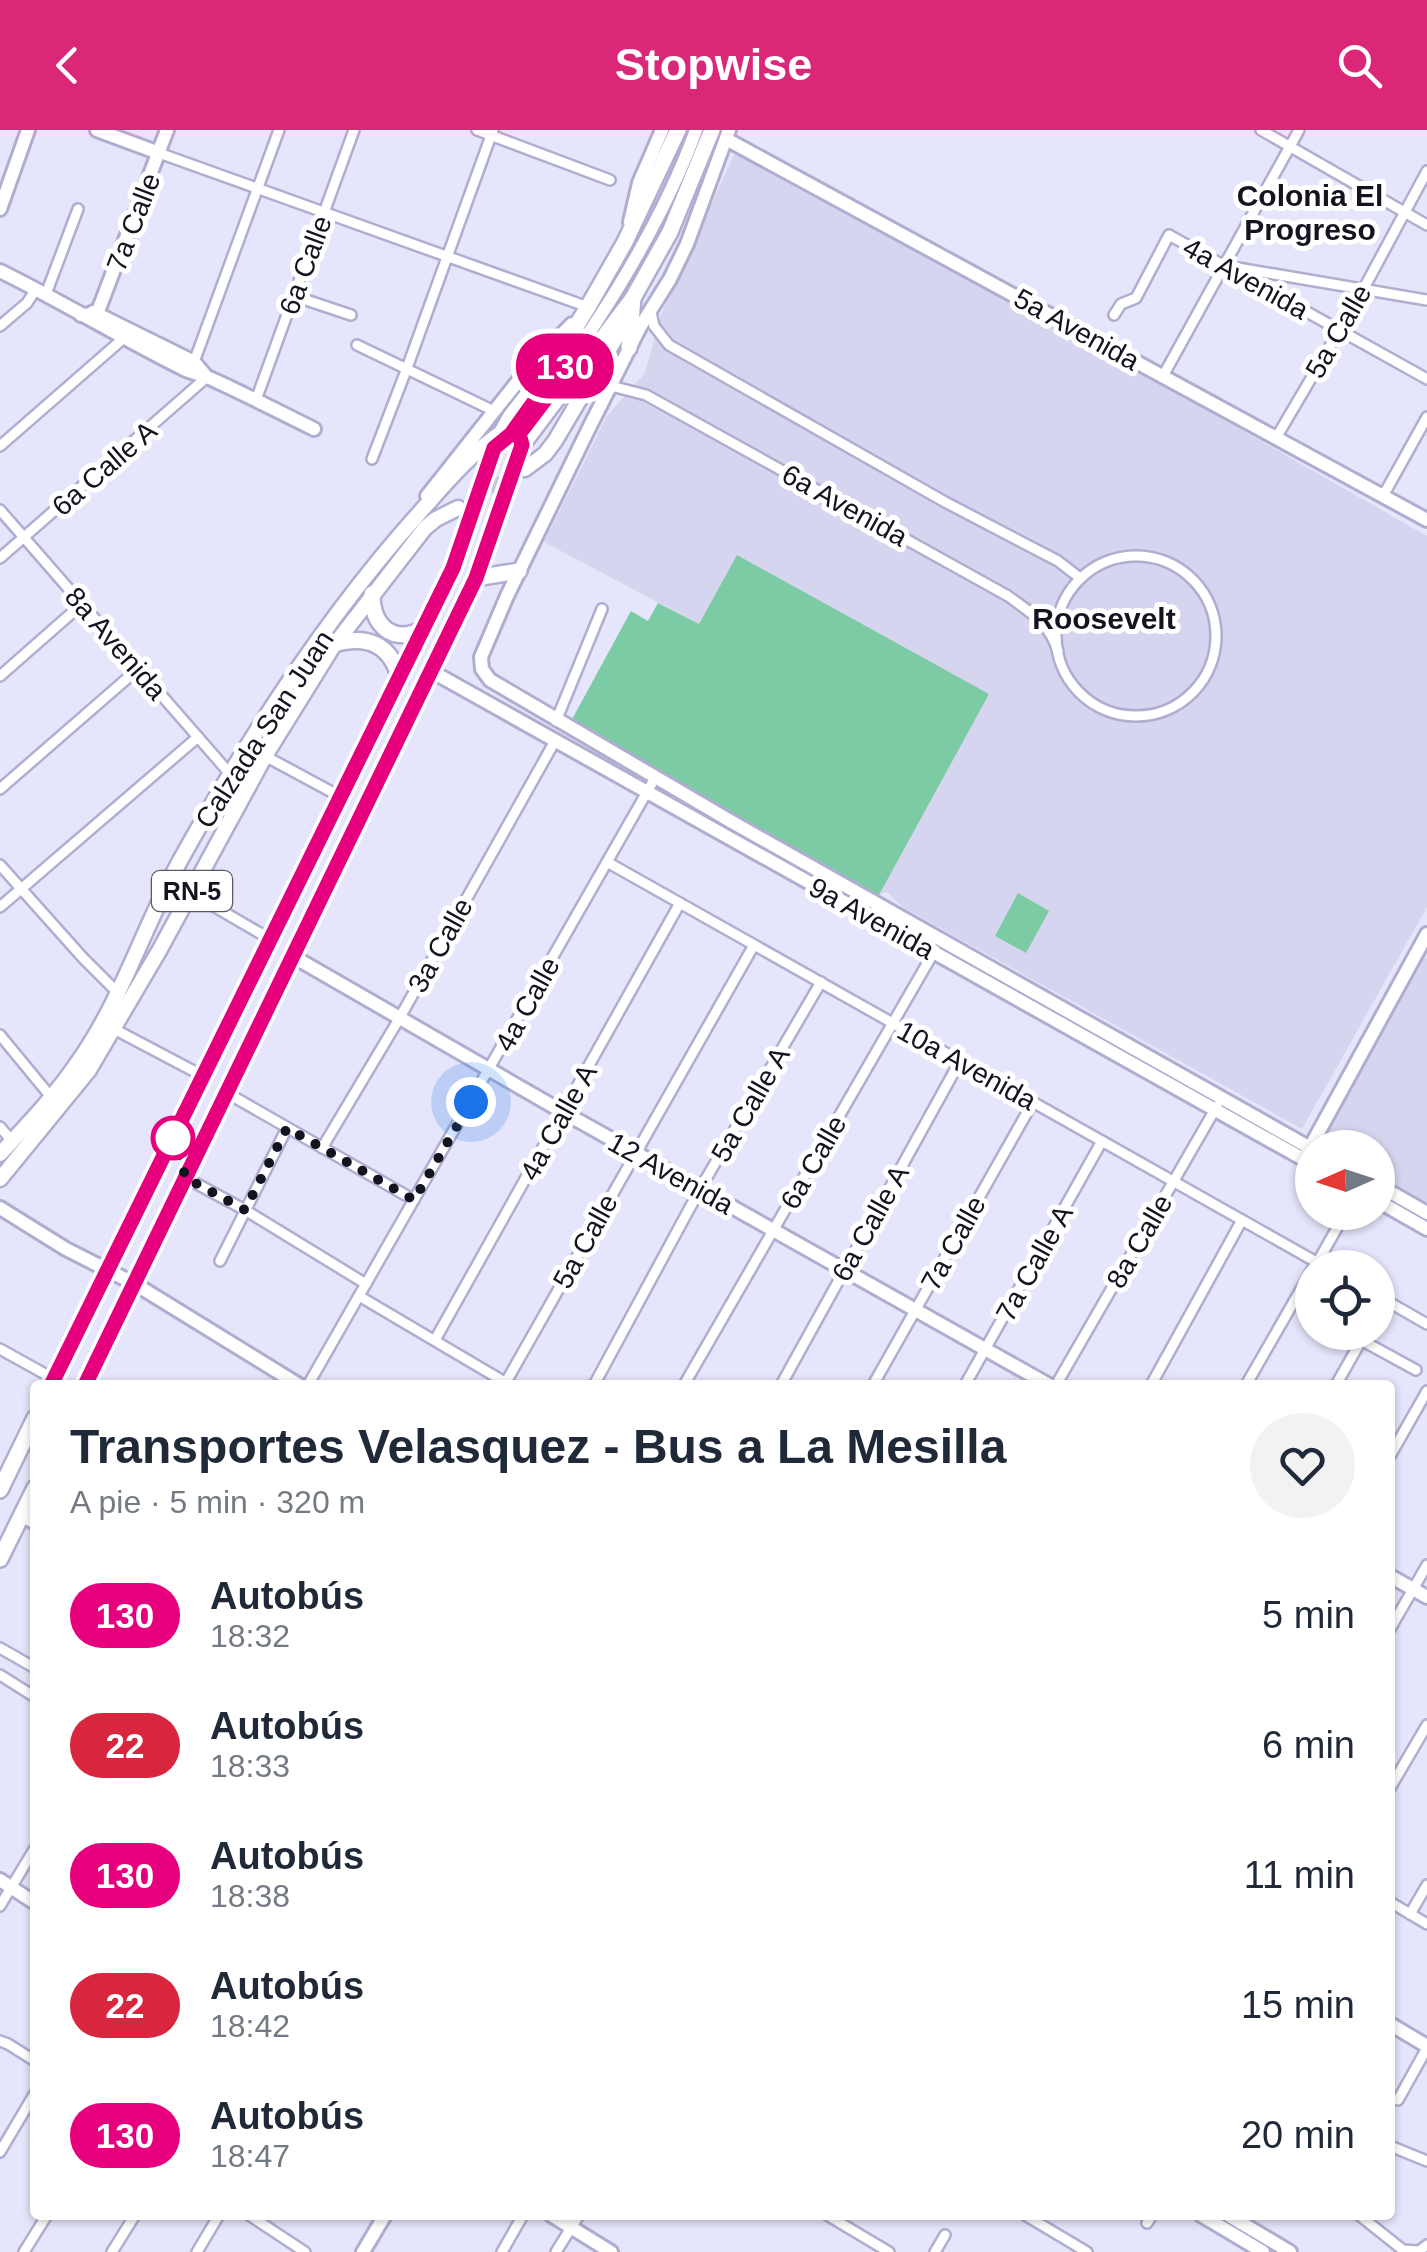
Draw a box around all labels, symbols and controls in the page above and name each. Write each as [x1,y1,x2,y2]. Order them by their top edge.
icon: back [40,38,95,93]
icon: search [1332,38,1387,93]
text: Stopwise [615,39,812,90]
street label: 7a Calle [101,169,166,276]
district label: Colonia El Progreso [1237,179,1383,246]
street label: 6a Calle [273,212,338,319]
street label: 4a Avenida [1178,231,1314,326]
street label: 5a Calle [1299,279,1378,383]
street label: 5a Avenida [1009,282,1145,377]
line badge: 130 [508,334,622,398]
text: 130 [536,347,594,386]
street label: 6a Calle A [46,415,163,522]
street label: 6a Avenida [777,458,913,553]
street label: 8a Avenida [59,581,173,706]
district label: Roosevelt [1032,602,1176,635]
street label: Calzada San Juan [189,625,340,834]
road number: RN-5 [152,871,232,911]
street label: 9a Avenida [804,871,940,966]
street label: 3a Calle [402,893,479,998]
street label: 4a Calle [489,952,566,1057]
street label: 10a Avenida [892,1015,1042,1116]
street label: 5a Calle A [705,1041,796,1167]
street label: 4a Calle A [514,1059,603,1186]
your location [446,1077,496,1127]
street label: 6a Calle [774,1110,853,1214]
unlabelled marker [152,1117,194,1159]
street label: 12 Avenida [603,1126,739,1221]
north arrow [1295,1130,1395,1230]
map controls [1295,1130,1395,1350]
street label: 6a Calle A [826,1160,915,1287]
street label: 5a Calle [547,1189,624,1294]
street label: 8a Calle [1100,1189,1179,1293]
street label: 7a Calle [915,1191,992,1296]
street label: 7a Calle A [990,1200,1079,1327]
button: locate [1295,1250,1395,1350]
button: heart [1250,1413,1355,1518]
text: Transportes Velasquez - Bus a La Mesilla [70,1420,1006,1473]
text: A pie · 5 min · 320 m [70,1484,365,1520]
text: Autobús [210,1575,364,1617]
text: 5 min [1262,1594,1355,1636]
text: 130 [96,1596,154,1635]
text: 18:32 [210,1618,290,1654]
text: Autobús [210,1705,364,1747]
text: 6 min [1262,1724,1355,1766]
text: 22 [106,1726,144,1765]
text: 18:33 [210,1748,290,1784]
text: Autobús [210,1835,364,1877]
text: 11 min [1244,1854,1355,1896]
text: 130 [96,1856,154,1895]
text: 18:38 [210,1878,290,1914]
text: Autobús [210,1965,364,2007]
text: 15 min [1241,1984,1355,2026]
text: 22 [106,1986,144,2025]
text: 18:42 [210,2008,290,2044]
text: Autobús [210,2095,364,2137]
text: 20 min [1241,2114,1355,2156]
text: 130 [96,2116,154,2155]
text: 18:47 [210,2138,290,2174]

